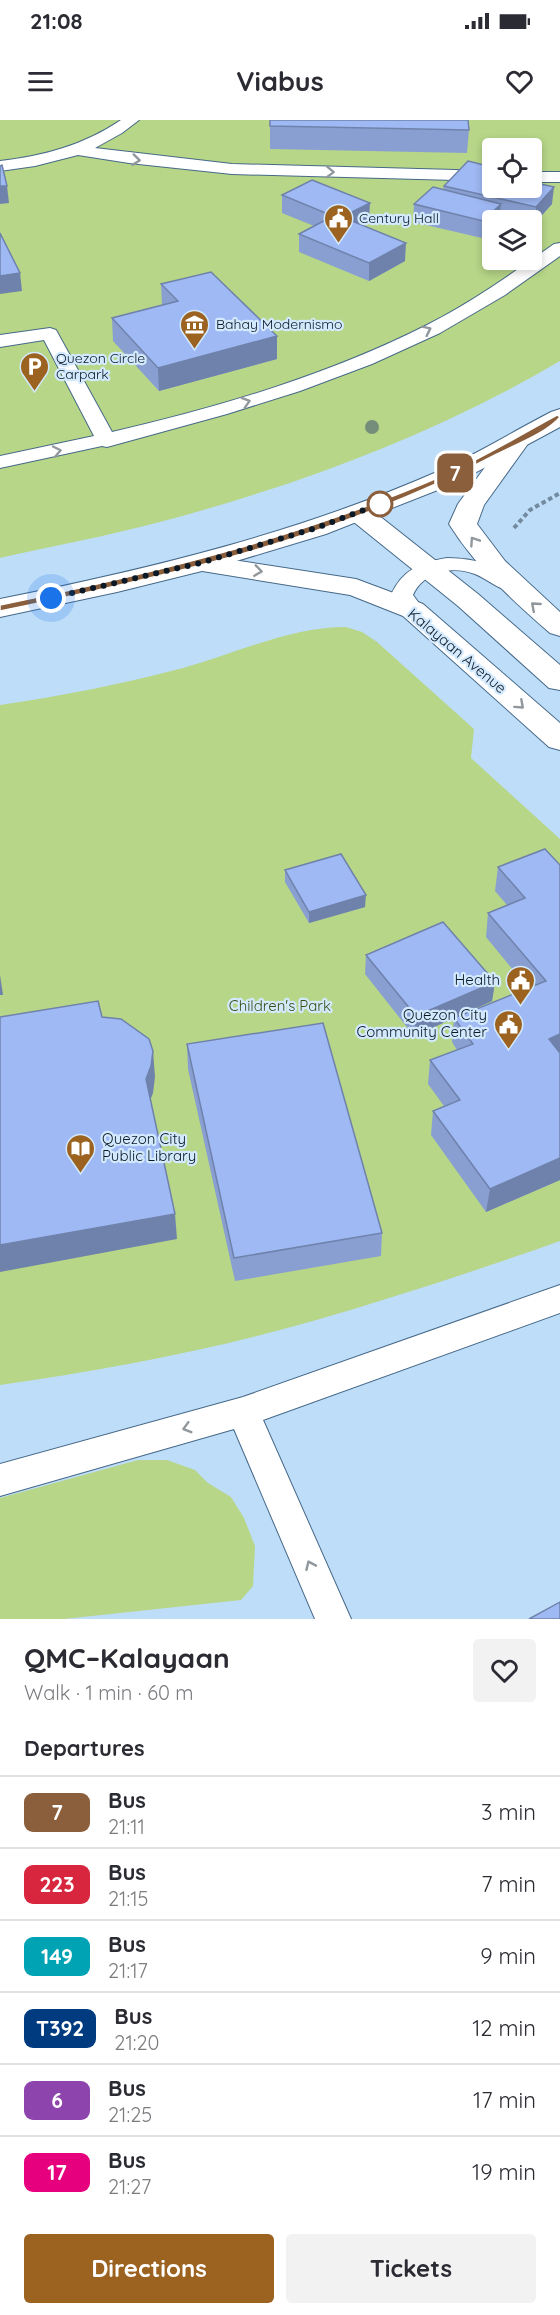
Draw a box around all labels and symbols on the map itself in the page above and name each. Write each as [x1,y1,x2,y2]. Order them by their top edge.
one-way arrow [131,153,140,166]
one-way arrow [326,165,335,178]
public building icon: Century Hall [322,202,354,244]
place label: Century Hall [359,209,439,227]
museum icon: Bahay Modernismo [179,308,211,350]
place label: Bahay Modernismo [216,315,343,333]
one-way arrow [420,326,431,338]
place label: Quezon Circle Carpark [56,349,145,383]
parking icon: Quezon Circle Carpark [19,350,51,392]
one-way arrow [240,397,251,409]
one-way arrow [52,445,62,458]
line badge: 7 [436,454,474,492]
unlabelled marker [367,491,393,517]
one-way arrow [470,536,481,547]
one-way arrow [253,565,262,577]
your location [36,583,66,613]
one-way arrow [531,603,542,614]
street label: Kalayaan Avenue [404,604,510,697]
one-way arrow [513,698,524,709]
public building icon: Health [505,964,537,1006]
place label: Health [455,970,500,989]
park label: Children's Park [229,996,331,1015]
place label: Quezon City Community Center [356,1005,487,1041]
public building icon: Quezon City Community Center [492,1008,524,1050]
place label: Quezon City Public Library [102,1129,196,1165]
library icon: Quezon City Public Library [65,1132,97,1174]
one-way arrow [182,1420,192,1433]
one-way arrow [305,1561,317,1572]

